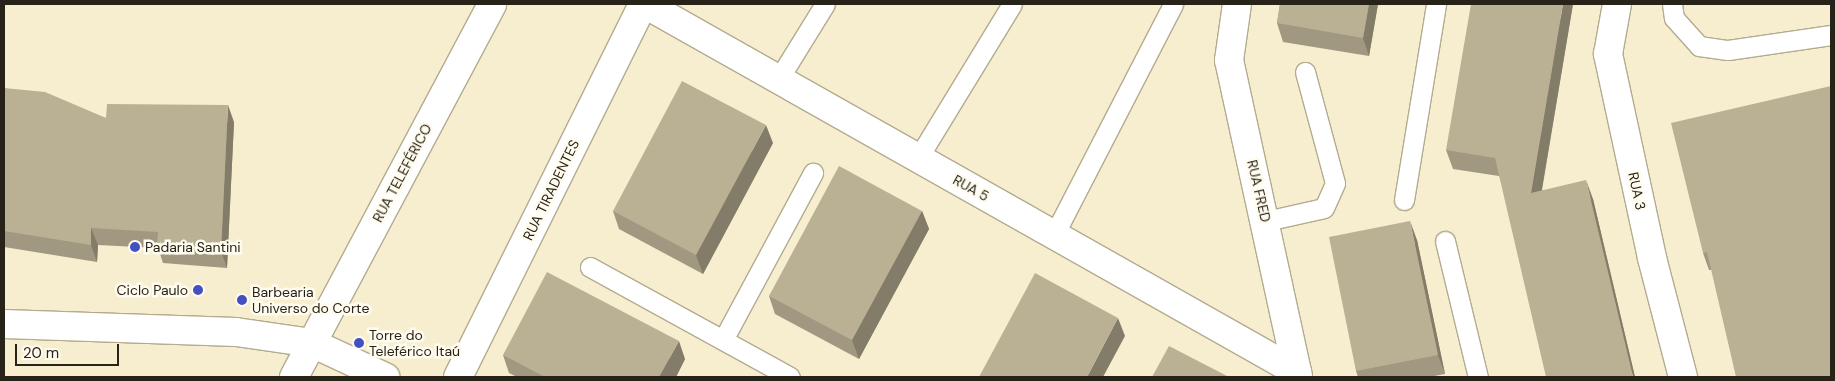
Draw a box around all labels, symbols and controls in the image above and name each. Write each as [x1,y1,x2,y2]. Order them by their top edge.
street label: RUA TELEFÉRICO [369,121,435,225]
street label: RUA TIRADENTES [519,137,583,243]
street label: RUA FRED [1244,158,1274,224]
street label: RUA 3 [1625,170,1649,212]
street label: RUA 5 [950,171,992,205]
place label: Padaria Santini [145,239,241,255]
marker: Padaria Santini [129,241,141,253]
place label: Ciclo Paulo [117,282,188,298]
marker: Ciclo Paulo [192,284,204,296]
place label: Barbearia Universo do Corte [252,284,369,316]
marker: Barbearia Universo do Corte [236,294,248,306]
place label: Torre do Teleférico Itaú [369,327,460,360]
scale bar [18,334,121,366]
marker: Torre do Teleférico Itaú [353,337,365,349]
text: 20 m [23,343,59,363]

